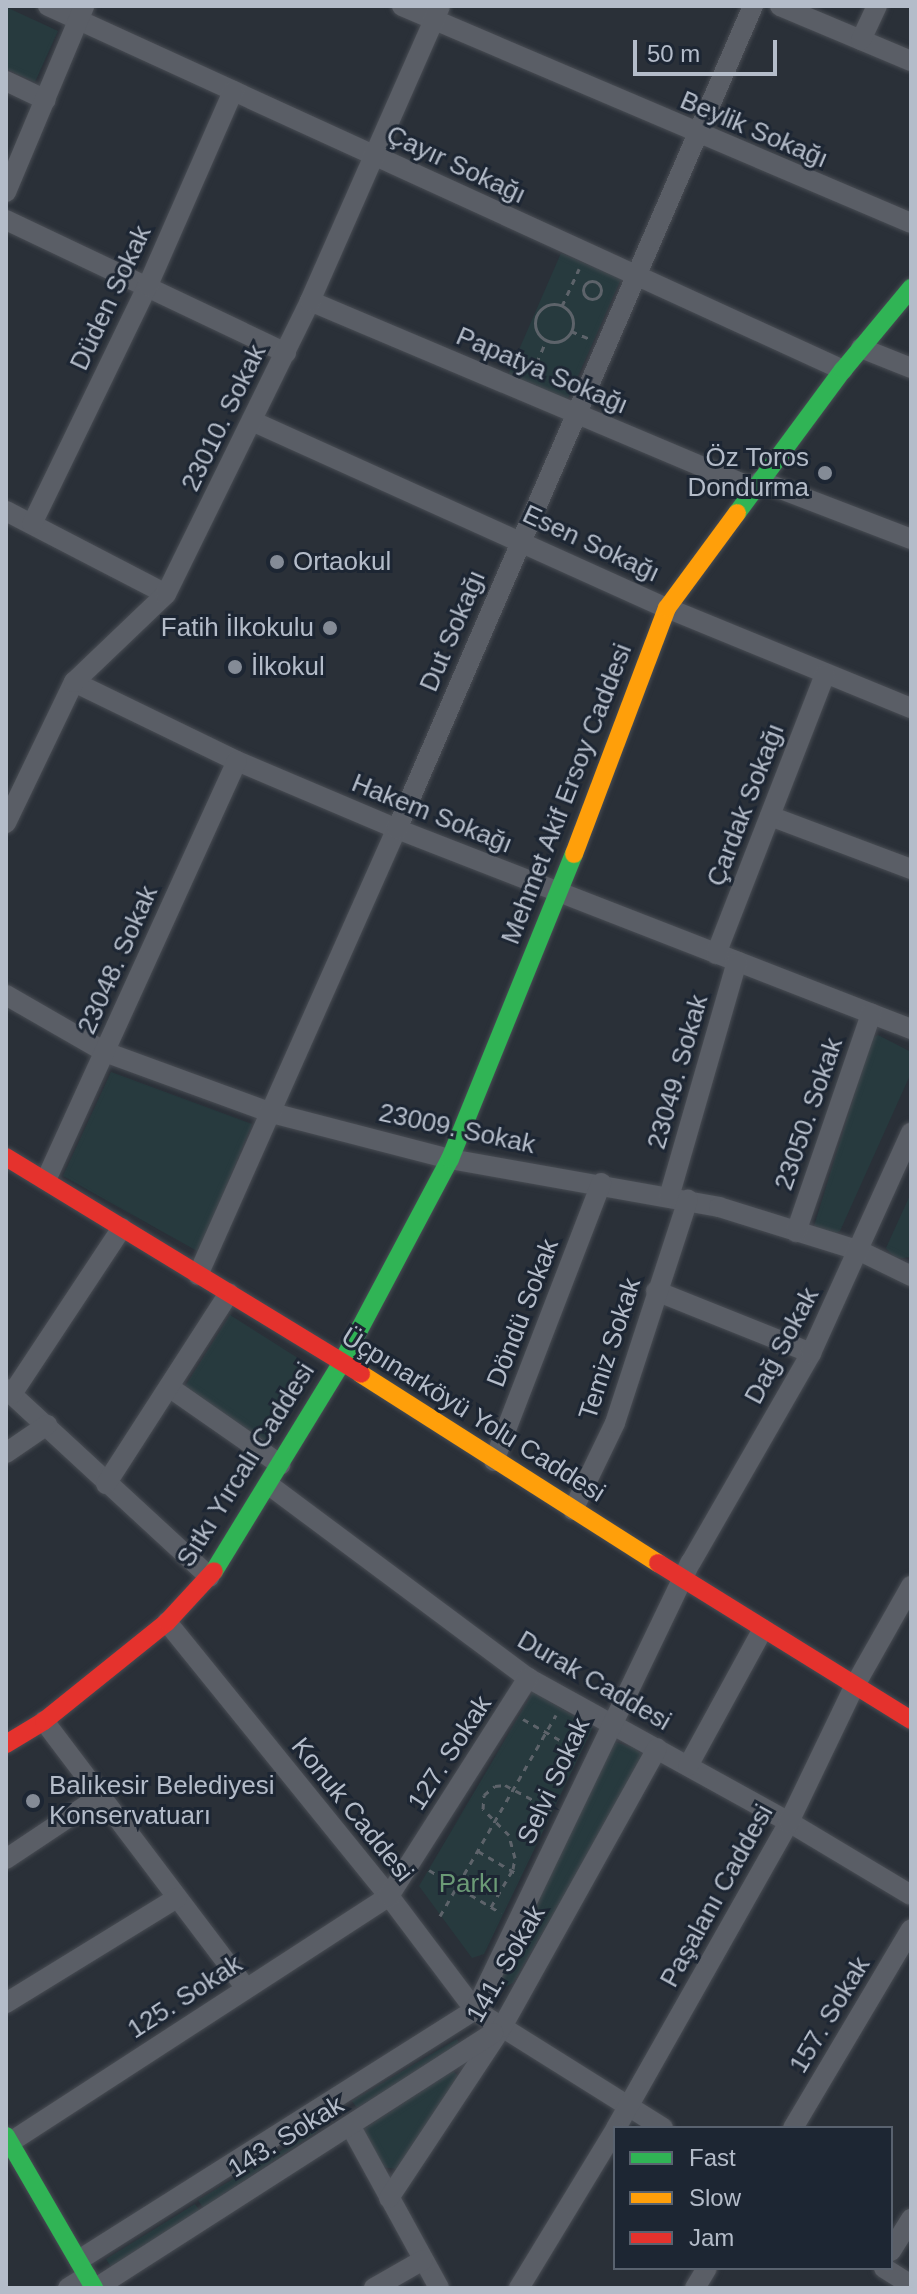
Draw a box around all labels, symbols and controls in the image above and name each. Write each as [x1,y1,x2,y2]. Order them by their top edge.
scale bar [637,24,781,74]
text: 50 m [647,40,700,67]
street label: Beylik Sokağı [675,85,833,175]
street label: Çayır Sokağı [381,119,531,211]
street label: Düden Sokak [64,221,158,375]
street label: Papatya Sokağı [451,321,633,421]
street label: 23010. Sokak [175,340,273,496]
place label: Öz Toros Dondurma [688,442,809,504]
marker: Öz Toros Dondurma [816,464,834,482]
street label: Esen Sokağı [518,499,664,589]
place label: Ortaokul [293,546,391,578]
marker: Ortaokul [268,553,286,571]
street label: Dut Sokağı [414,566,492,696]
place label: Fatih İlkokulu [161,612,314,644]
marker: Fatih İlkokulu [321,619,339,637]
street label: Mehmet Akif Ersoy Caddesi [495,639,639,949]
place label: İlkokul [251,651,325,683]
marker: İlkokul [226,658,244,676]
street label: Çardak Sokağı [701,719,791,891]
street label: Hakem Sokağı [347,768,517,860]
street label: 23048. Sokak [71,881,165,1039]
street label: 23049. Sokak [641,991,715,1153]
street label: 23050. Sokak [768,1034,850,1194]
street label: 23009. Sokak [376,1097,538,1161]
street label: Döndü Sokak [480,1235,566,1391]
street label: Temiz Sokak [572,1274,648,1424]
street label: Dağ Sokak [738,1283,826,1409]
street label: Üçpınarköyü Yolu Caddesi [335,1321,611,1509]
street label: Sıtkı Yırcalı Caddesi [170,1357,322,1573]
street label: Durak Caddesi [512,1624,676,1738]
street label: 127. Sokak [401,1690,499,1816]
street label: Selvi Sokak [511,1713,597,1849]
street label: Konuk Caddesi [284,1732,420,1888]
place label: Balıkesir Belediyesi Konservatuarı [49,1770,274,1832]
marker: Balıkesir Belediyesi Konservatuarı [24,1792,42,1810]
street label: Paşalanı Caddesi [654,1799,780,1993]
park label: Parkı [439,1868,499,1900]
street label: 141. Sokak [460,1900,552,2028]
street label: 125. Sokak [122,1948,248,2046]
street label: 157. Sokak [783,1951,877,2079]
street label: 143. Sokak [223,2089,349,2185]
legend [613,2126,893,2270]
text: Fast [689,2144,736,2171]
text: Slow [689,2184,741,2211]
text: Jam [689,2224,734,2251]

